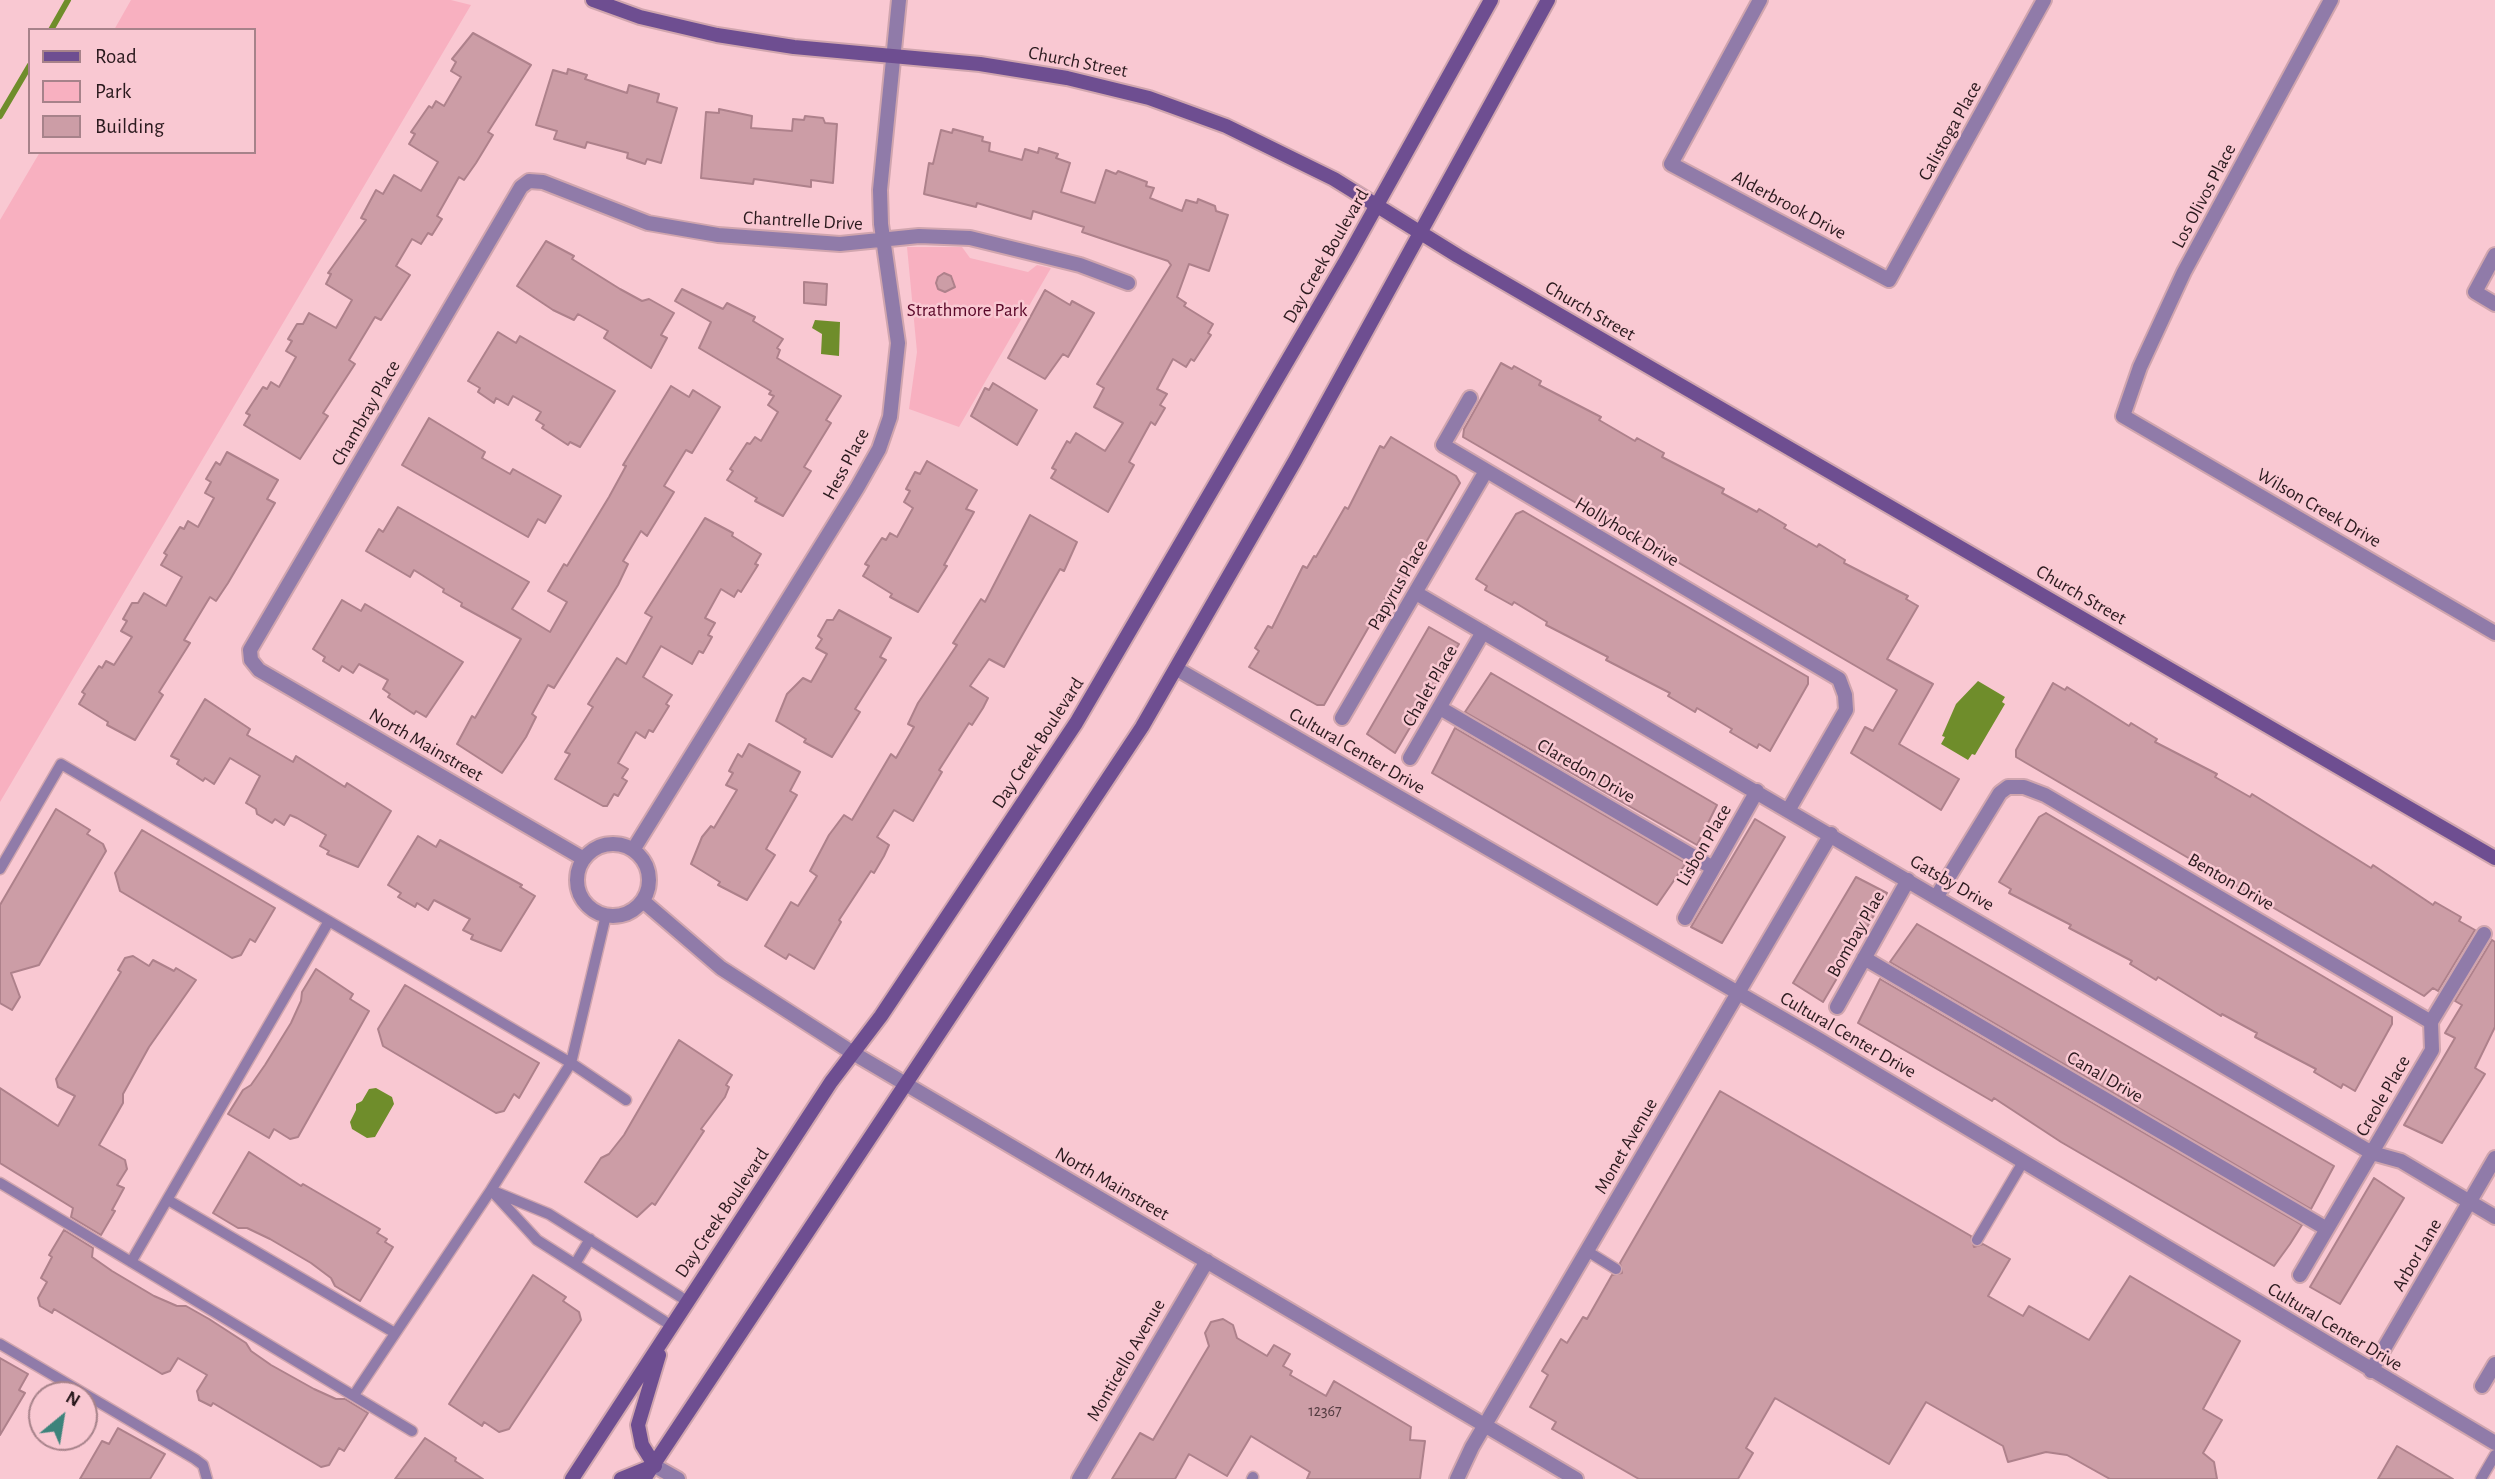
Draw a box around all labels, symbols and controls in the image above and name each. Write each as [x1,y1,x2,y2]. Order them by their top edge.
legend [28,28,256,154]
street label: Church Street [1027,41,1129,83]
text: Road [95,46,137,67]
street label: Calistoga Place [1913,77,1987,185]
text: Park [95,81,131,102]
text: Building [95,116,164,137]
street label: Los Olivos Place [2167,140,2241,252]
street label: Alderbrook Drive [1728,165,1850,245]
street label: Day Creek Boulevard [1278,185,1374,327]
street label: Chantrelle Drive [743,206,863,236]
street label: Church Street [1541,276,1639,346]
park label: Strathmore Park [907,299,1027,321]
street label: Chambray Place [327,356,405,470]
street label: Hess Place [818,424,874,504]
street label: Wilson Creek Drive [2253,463,2385,553]
street label: Hollyhock Drive [1571,492,1683,572]
street label: Papyrus Place [1363,536,1433,634]
street label: Church Street [2032,560,2130,630]
street label: Chalet Place [1397,641,1463,731]
street label: Day Creek Boulevard [987,673,1089,813]
street label: North Mainstreet [365,703,487,787]
street label: Cultural Center Drive [1285,703,1429,799]
street label: Claredon Drive [1533,734,1639,808]
street label: Lisbon Place [1671,800,1737,890]
street label: Benton Drive [2184,848,2278,916]
street label: Gatsby Drive [1906,850,1998,916]
street label: Bombay Plae [1822,887,1890,981]
street label: Cultural Center Drive [1776,987,1920,1083]
street label: Canal Drive [2063,1046,2147,1108]
street label: Creole Place [2351,1051,2415,1141]
street label: Monet Avenue [1589,1094,1663,1198]
street label: North Mainstreet [1051,1142,1173,1226]
street label: Day Creek Boulevard [670,1144,774,1282]
street label: Arbor Lane [2387,1215,2447,1295]
street label: Cultural Center Drive [2263,1278,2407,1376]
street label: Monticello Avenue [1082,1295,1170,1425]
north arrow [28,1381,98,1451]
text: N [62,1388,83,1411]
house number: 12367 [1308,1401,1342,1421]

